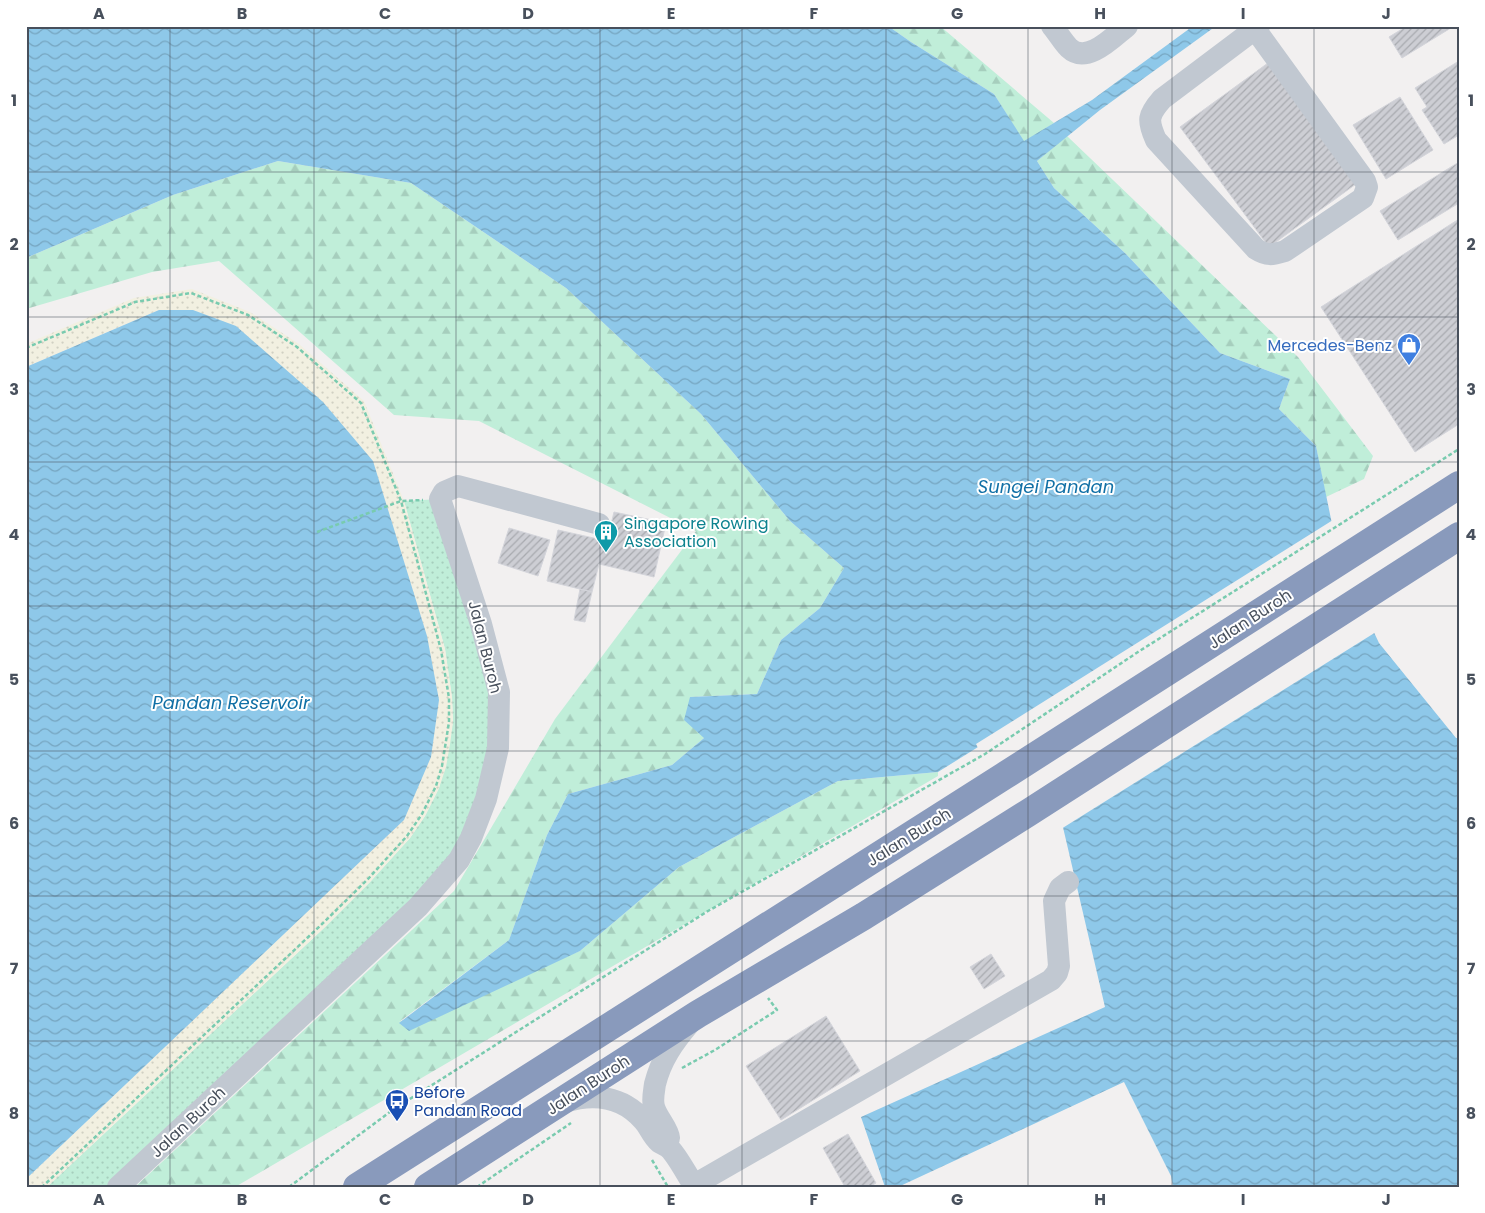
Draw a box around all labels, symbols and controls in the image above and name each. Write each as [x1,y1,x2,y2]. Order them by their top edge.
text: A [93,2,105,25]
text: B [237,2,247,25]
text: C [379,2,391,25]
text: D [522,2,534,25]
text: E [667,2,675,25]
text: F [810,2,819,25]
text: G [951,2,963,25]
text: H [1094,2,1106,25]
text: I [1241,2,1245,25]
text: J [1381,2,1391,25]
text: 1 [11,89,17,112]
text: 1 [1468,89,1474,112]
text: 2 [9,233,19,256]
text: 2 [1466,233,1476,256]
shop icon: Mercedes-Benz [1396,332,1422,366]
place label: Mercedes-Benz [1268,334,1392,357]
text: 3 [9,378,19,401]
text: 3 [1466,378,1476,401]
water label: Sungei Pandan [978,474,1114,499]
place label: Singapore Rowing Association [624,512,769,553]
building icon: Singapore Rowing Association [593,519,619,553]
text: 4 [9,523,20,546]
text: 4 [1466,523,1477,546]
street label: Jalan Buroh [1204,583,1296,655]
street label: Jalan Buroh [462,598,508,696]
text: 5 [9,668,19,691]
text: 5 [1466,668,1476,691]
water label: Pandan Reservoir [152,690,311,715]
street label: Jalan Buroh [863,802,955,872]
text: 6 [9,812,19,835]
text: 6 [1466,812,1476,835]
text: 7 [10,957,19,980]
text: 7 [1467,957,1476,980]
street label: Jalan Buroh [542,1049,634,1121]
street label: Jalan Buroh [145,1081,231,1163]
place label: Before Pandan Road [414,1081,522,1122]
bus stop icon: Before Pandan Road [384,1088,410,1122]
text: 8 [9,1102,19,1125]
text: 8 [1466,1102,1476,1125]
text: A [93,1188,105,1211]
text: B [237,1188,247,1211]
text: C [379,1188,391,1211]
text: D [522,1188,534,1211]
text: E [667,1188,675,1211]
text: F [810,1188,819,1211]
text: G [951,1188,963,1211]
text: H [1094,1188,1106,1211]
text: I [1241,1188,1245,1211]
text: J [1381,1188,1391,1211]

